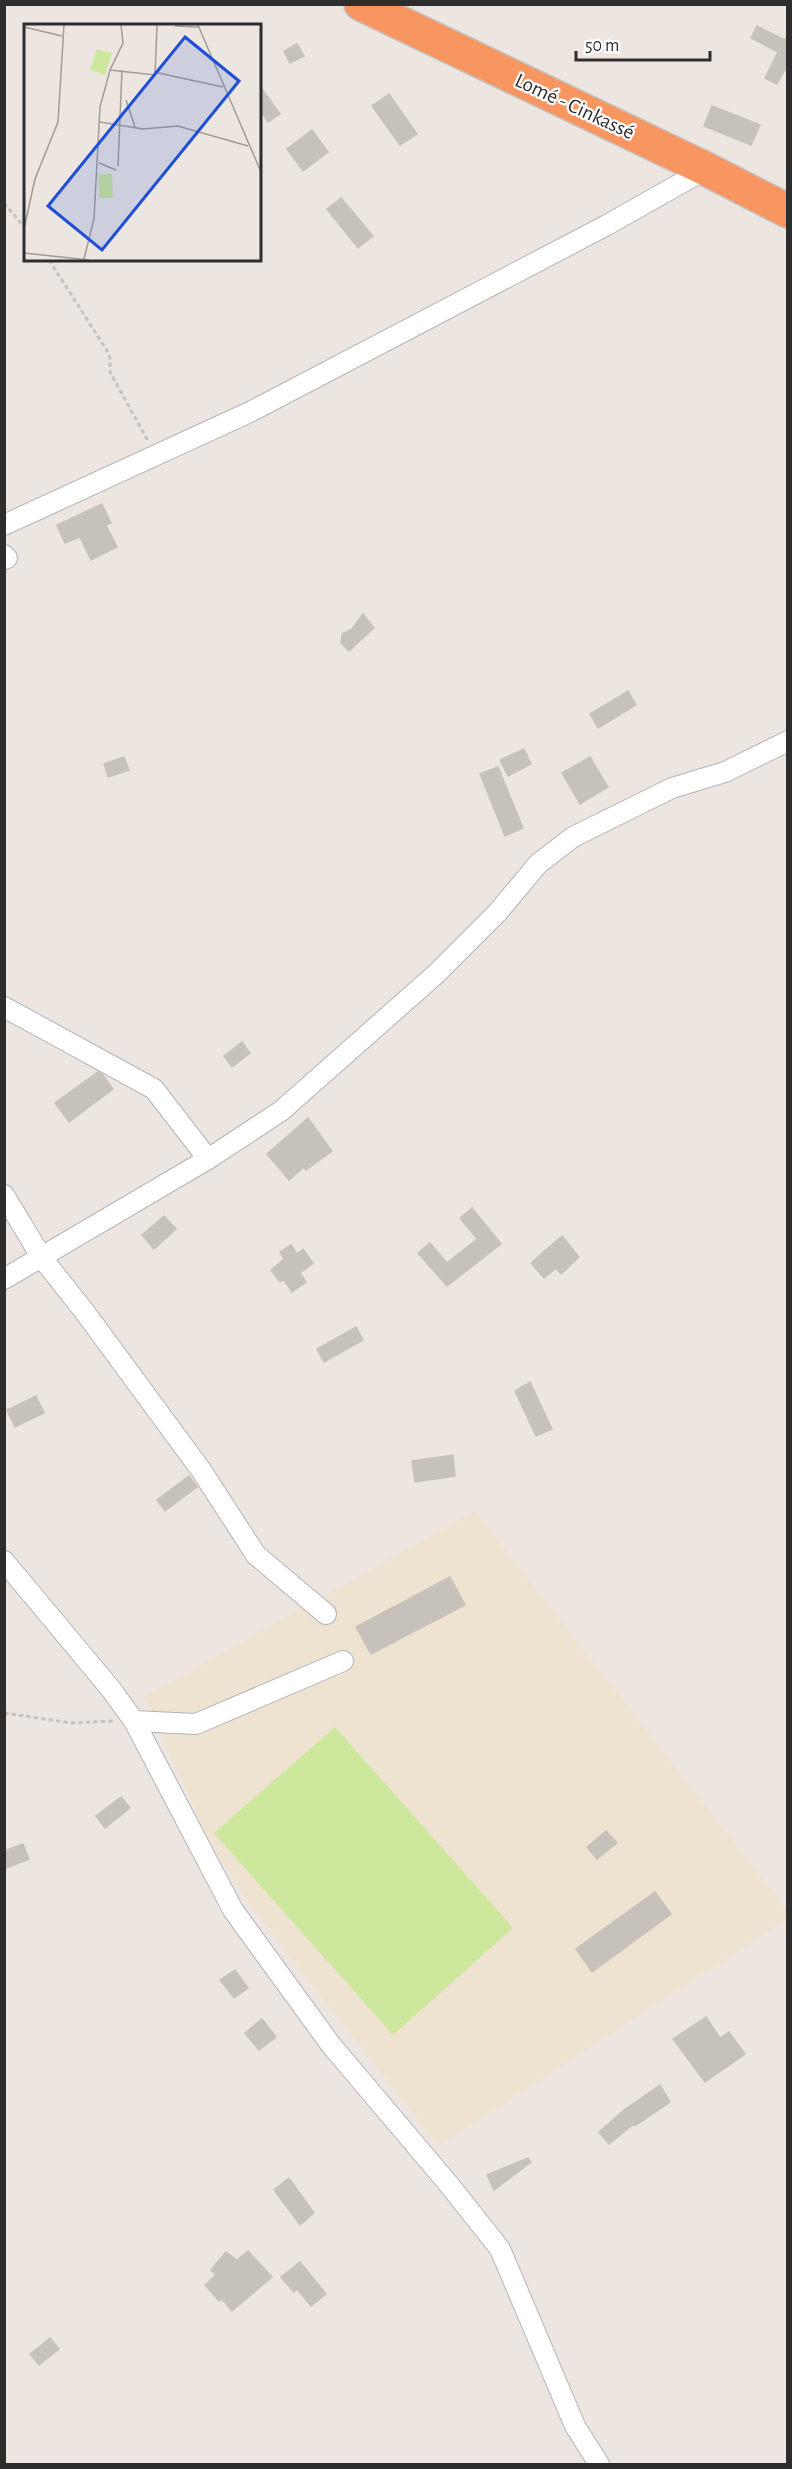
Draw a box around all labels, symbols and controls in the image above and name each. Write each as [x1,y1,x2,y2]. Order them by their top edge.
inset map [24,24,261,261]
scale bar [576,24,710,62]
text: 50 m [585,37,619,55]
street label: Lomé - Cinkassé [512,70,638,143]

